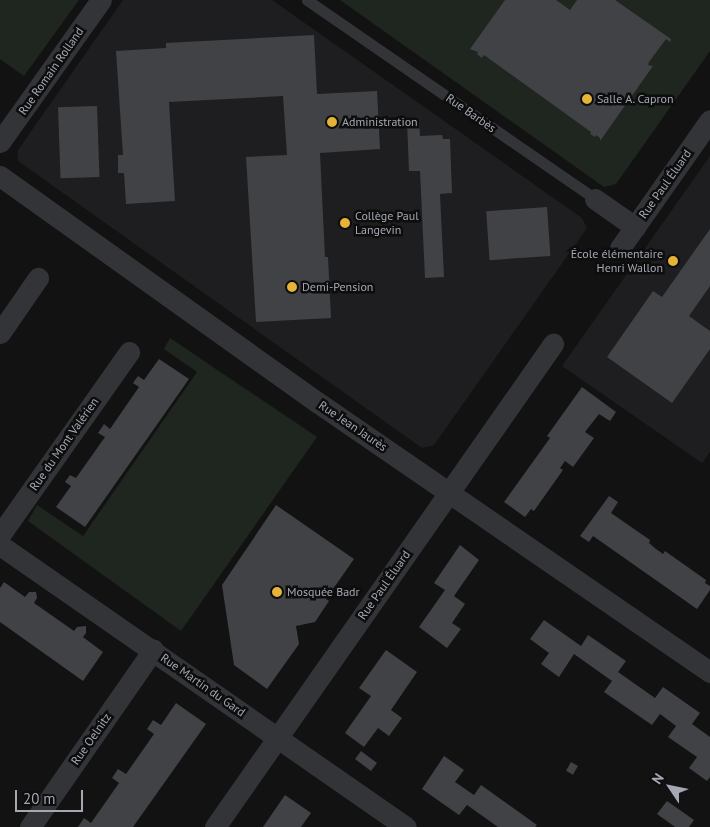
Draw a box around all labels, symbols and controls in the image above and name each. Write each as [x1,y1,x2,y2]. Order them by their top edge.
street label: Rue Romain Rolland [15,25,87,117]
street label: Rue Barbès [443,91,499,135]
place label: Salle A. Capron [597,92,675,106]
marker: Salle A. Capron [581,93,593,105]
place label: Administration [342,115,418,129]
marker: Administration [326,116,338,128]
street label: Rue Paul Éluard [636,147,694,221]
place label: Collège Paul Langevin [355,209,419,237]
marker: Collège Paul Langevin [339,217,351,229]
place label: École élémentaire Henri Wallon [571,247,663,275]
marker: École élémentaire Henri Wallon [667,255,679,267]
place label: Demi-Pension [302,280,373,294]
marker: Demi-Pension [286,281,298,293]
street label: Rue du Mont Valérien [26,395,102,493]
street label: Rue Jean Jaurès [316,398,390,454]
street label: Rue Paul Éluard [355,548,413,622]
place label: Mosquée Badr [287,585,360,599]
marker: Mosquée Badr [271,586,283,598]
street label: Rue Martin du Gard [158,651,248,719]
street label: Rue Oelnitz [68,710,114,768]
north arrow [645,762,695,812]
text: N [648,770,668,787]
scale bar [18,780,85,812]
text: 20 m [23,789,56,808]

